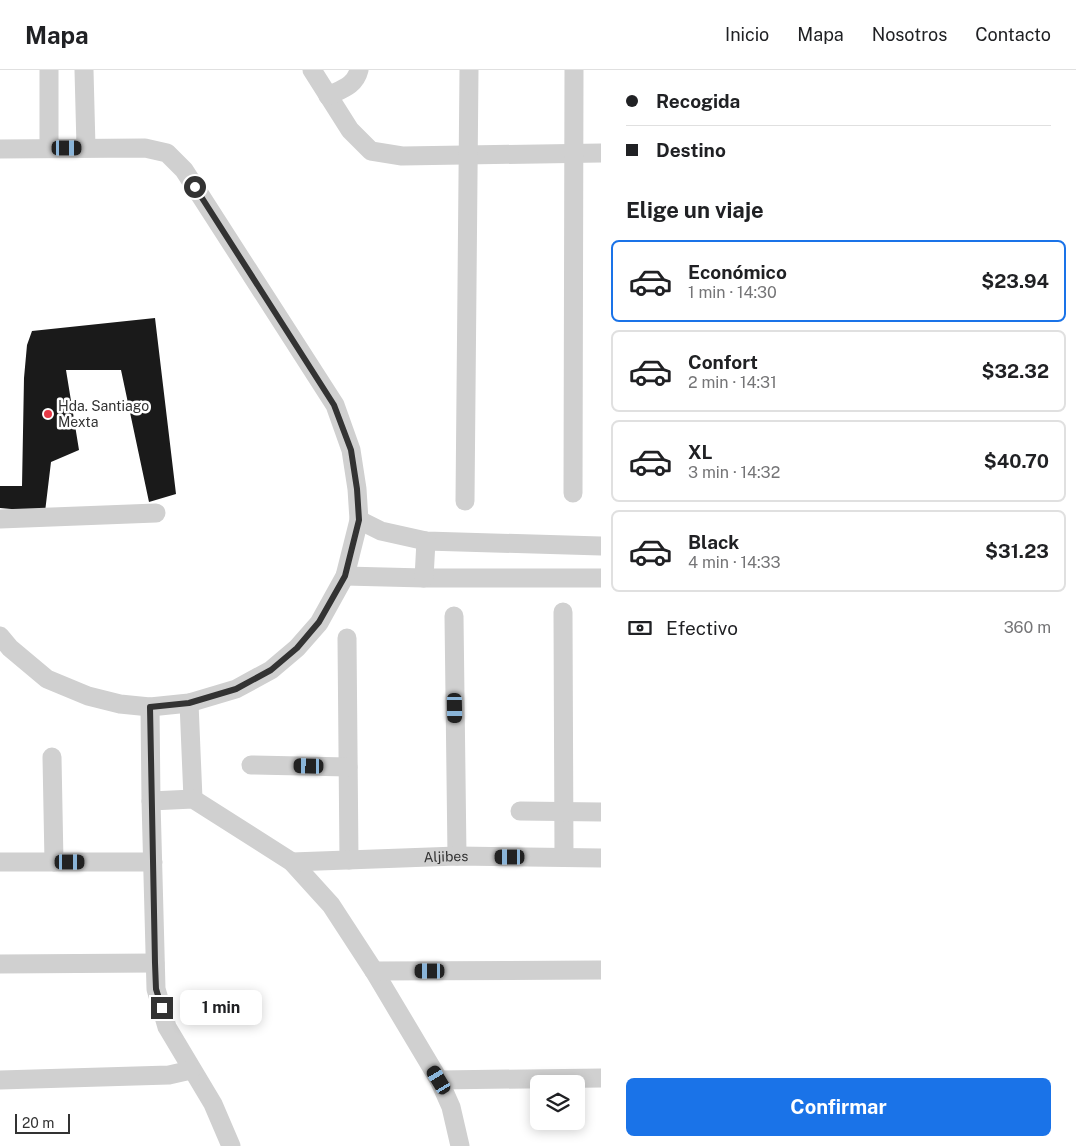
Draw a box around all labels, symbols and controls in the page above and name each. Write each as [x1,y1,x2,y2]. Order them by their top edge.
text: Mapa [25,21,89,49]
text: Inicio [725,24,769,45]
text: Mapa [797,24,844,45]
text: Nosotros [872,24,947,45]
text: Contacto [975,24,1051,45]
text: Recogida [656,90,740,112]
text: Destino [656,139,726,161]
car [52,141,82,156]
route start [184,176,206,198]
text: Elige un viaje [626,197,764,223]
icon: car [628,259,673,304]
text: Económico [688,261,787,283]
text: $23.94 [981,270,1049,292]
text: 1 min · 14:30 [688,283,777,302]
icon: car [628,349,673,394]
text: Confort [688,351,758,373]
text: $32.32 [982,360,1049,382]
text: 2 min · 14:31 [688,373,777,392]
place label: Hda. Santiago Mexta [58,398,149,430]
marker: Hda. Santiago Mexta [42,408,54,420]
icon: car [628,439,673,484]
text: XL [688,441,713,463]
text: $40.70 [984,450,1049,472]
text: 3 min · 14:32 [688,463,780,482]
icon: car [628,529,673,574]
text: Black [688,531,739,553]
text: $31.23 [985,540,1049,562]
text: 4 min · 14:33 [688,553,781,572]
icon: cash [626,614,654,642]
text: Efectivo [666,617,738,639]
text: 360 m [1004,618,1051,637]
car [447,693,462,723]
car [293,758,324,774]
street label: Aljibes [423,848,468,865]
car [495,850,525,865]
car [55,855,85,870]
car [415,964,445,979]
callout: 1 min [180,990,262,1026]
route end [151,997,173,1019]
text: 1 min [202,998,240,1017]
car [424,1063,453,1097]
map controls [530,1075,585,1130]
button: layers [530,1075,585,1130]
button: Confirmar [626,1078,1051,1136]
scale bar [15,1111,70,1134]
text: 20 m [22,1115,54,1131]

